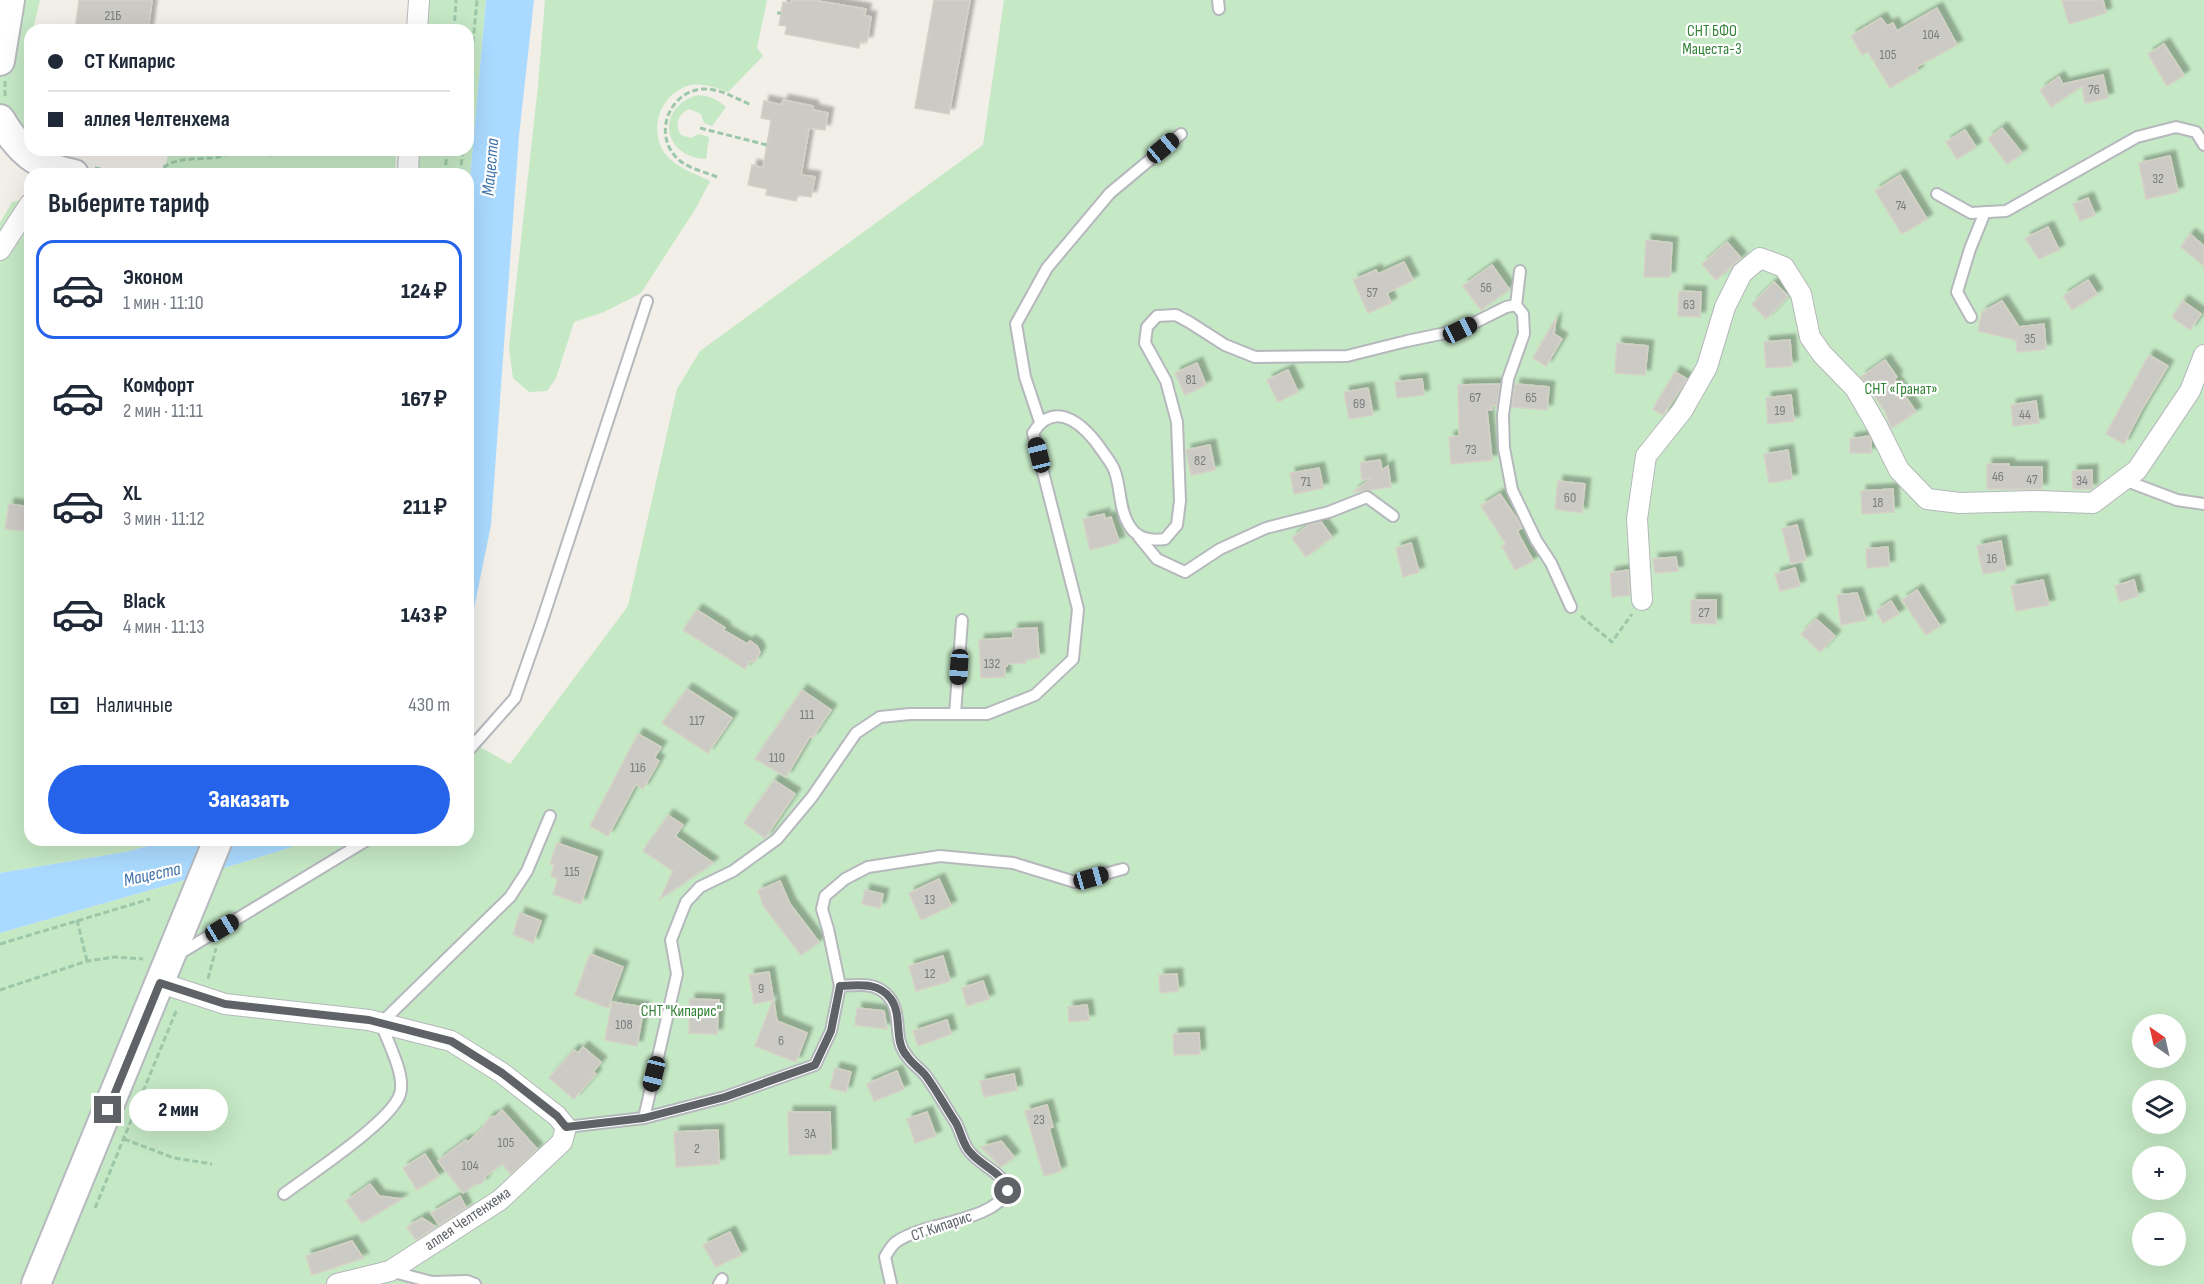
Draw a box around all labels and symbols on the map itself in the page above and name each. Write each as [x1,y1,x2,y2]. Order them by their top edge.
house number: 21Б [105,7,121,24]
park label: СНТ БФО Мацеста-3 [1682,22,1742,59]
house number: 104 [1923,26,1940,43]
house number: 105 [1880,46,1897,63]
house number: 76 [2088,81,2100,98]
car [1143,130,1183,166]
water label: Мацеста [478,137,504,197]
house number: 32 [2152,170,2164,187]
house number: 74 [1896,197,1907,214]
house number: 56 [1480,279,1492,296]
house number: 57 [1366,284,1378,301]
house number: 63 [1683,296,1695,313]
car [1440,314,1480,346]
house number: 35 [2024,330,2036,347]
house number: 81 [1185,371,1197,388]
park label: СНТ «Гранат» [1864,380,1938,399]
house number: 67 [1469,389,1481,406]
house number: 65 [1525,389,1537,406]
house number: 69 [1353,395,1365,412]
house number: 19 [1774,402,1786,419]
house number: 44 [2019,406,2031,423]
car [1026,435,1052,475]
house number: 73 [1465,441,1477,458]
house number: 82 [1194,452,1206,469]
house number: 46 [1992,468,2004,485]
house number: 47 [2026,471,2038,488]
house number: 34 [2076,472,2088,489]
house number: 71 [1301,473,1311,490]
house number: 60 [1564,489,1576,506]
house number: 18 [1872,494,1884,511]
house number: 16 [1986,550,1998,567]
house number: 27 [1698,604,1710,621]
car [949,648,969,686]
house number: 132 [984,655,1000,672]
house number: 111 [800,706,814,723]
house number: 117 [689,712,705,729]
house number: 110 [769,749,785,766]
house number: 116 [630,759,646,776]
water label: Мацеста [122,858,183,891]
house number: 115 [564,863,580,880]
car [1071,864,1111,892]
house number: 13 [925,891,936,908]
car [202,911,242,945]
house number: 12 [925,965,936,982]
house number: 9 [758,980,764,997]
park label: СНТ "Кипарис" [641,1002,721,1021]
north arrow [2132,1014,2186,1068]
house number: 108 [615,1016,633,1033]
house number: 6 [778,1032,784,1049]
car [641,1054,667,1094]
callout: 2 мин [129,1089,228,1131]
route end [94,1096,121,1123]
house number: 23 [1033,1111,1045,1128]
house number: 3А [804,1125,817,1142]
house number: 105 [498,1134,515,1151]
house number: 2 [694,1140,700,1157]
house number: 104 [462,1157,479,1174]
route start [994,1177,1021,1204]
street label: аллея Челтенхема [421,1184,514,1255]
street label: СТ Кипарис [909,1207,974,1246]

